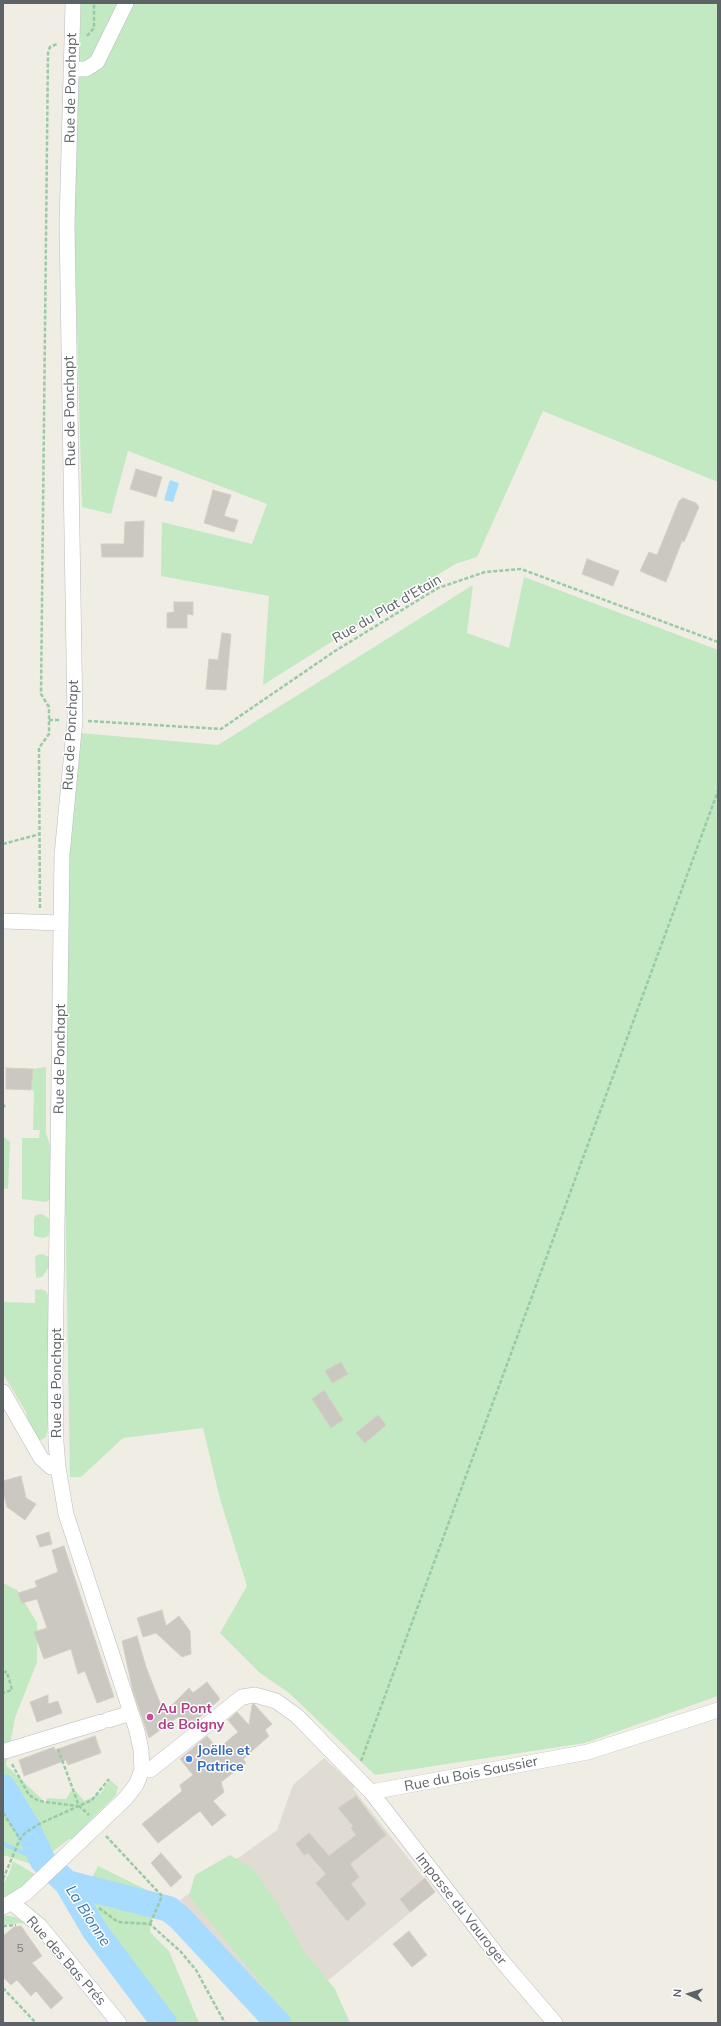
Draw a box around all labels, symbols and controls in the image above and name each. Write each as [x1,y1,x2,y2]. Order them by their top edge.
street label: Rue de Ponchapt [62,33,80,143]
street label: Rue de Ponchapt [61,356,79,466]
street label: Rue du Plat d'Etain [330,571,444,647]
street label: Rue de Ponchapt [60,679,82,791]
street label: Rue de Ponchapt [51,1004,69,1114]
street label: Rue de Ponchapt [49,1328,65,1438]
place label: Au Pont de Boigny [158,1701,224,1734]
marker: Au Pont de Boigny [145,1712,155,1722]
place label: Joëlle et Patrice [197,1743,250,1776]
street label: Rue du Bois Saussier [403,1753,539,1795]
marker: Joëlle et Patrice [184,1754,194,1764]
street label: Impasse du Vauroger [412,1850,510,1968]
water label: La Bionne [62,1882,114,1950]
street label: Rue des Bas Prés [23,1913,109,2009]
house number: 5 [16,1941,24,1955]
north arrow [669,1974,709,2014]
text: N [670,1988,684,1998]

